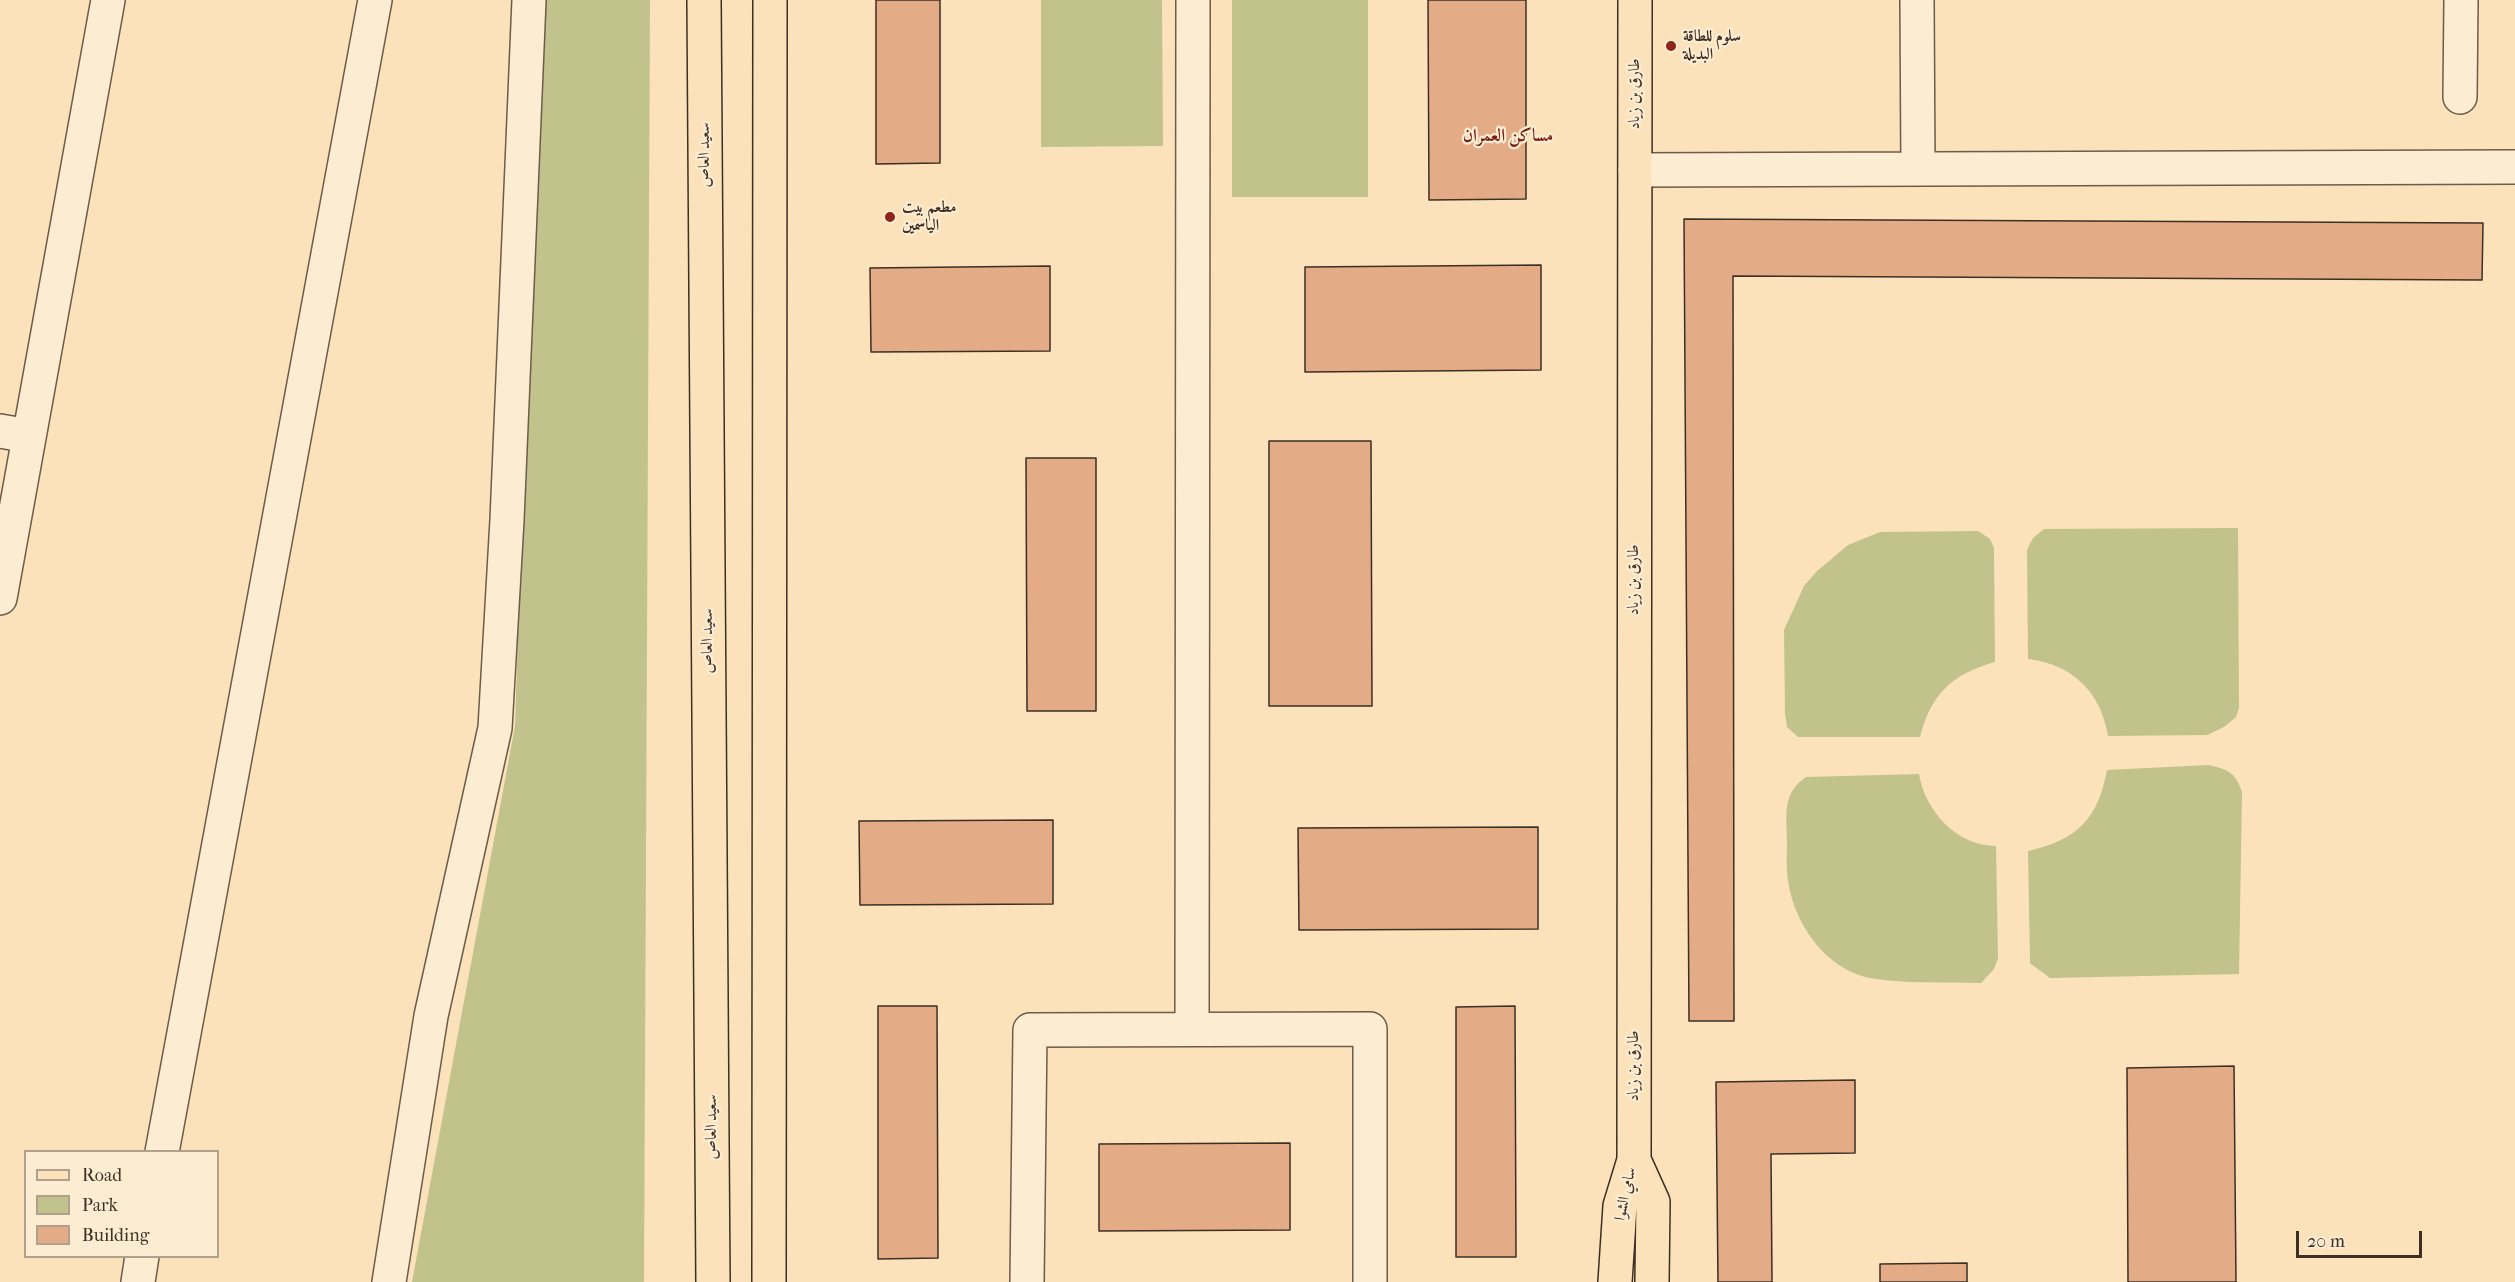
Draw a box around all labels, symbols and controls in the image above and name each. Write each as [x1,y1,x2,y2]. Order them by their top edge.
place label: سلوم للطاقة البديلة [1683,27,1741,65]
marker: سلوم للطاقة البديلة [1664,39,1678,53]
street label: طارق بن زياد [1625,58,1645,130]
street label: سعيد العاص [695,123,715,187]
district label: مساكن العمران [1463,126,1553,148]
place label: مطعم بيت الياسمين [902,198,956,236]
marker: مطعم بيت الياسمين [883,210,897,224]
street label: طارق بن زياد [1624,544,1644,616]
street label: سعيد العاص [698,609,718,673]
street label: طارق بن زياد [1624,1030,1644,1102]
street label: سعيد العاص [702,1095,722,1159]
legend [24,1150,219,1258]
text: Road [82,1165,122,1186]
street label: سامي الشوا [1611,1165,1641,1223]
text: Park [82,1195,118,1216]
scale bar [2299,1219,2425,1257]
text: Building [82,1225,149,1246]
text: 20 m [2307,1231,2345,1252]

